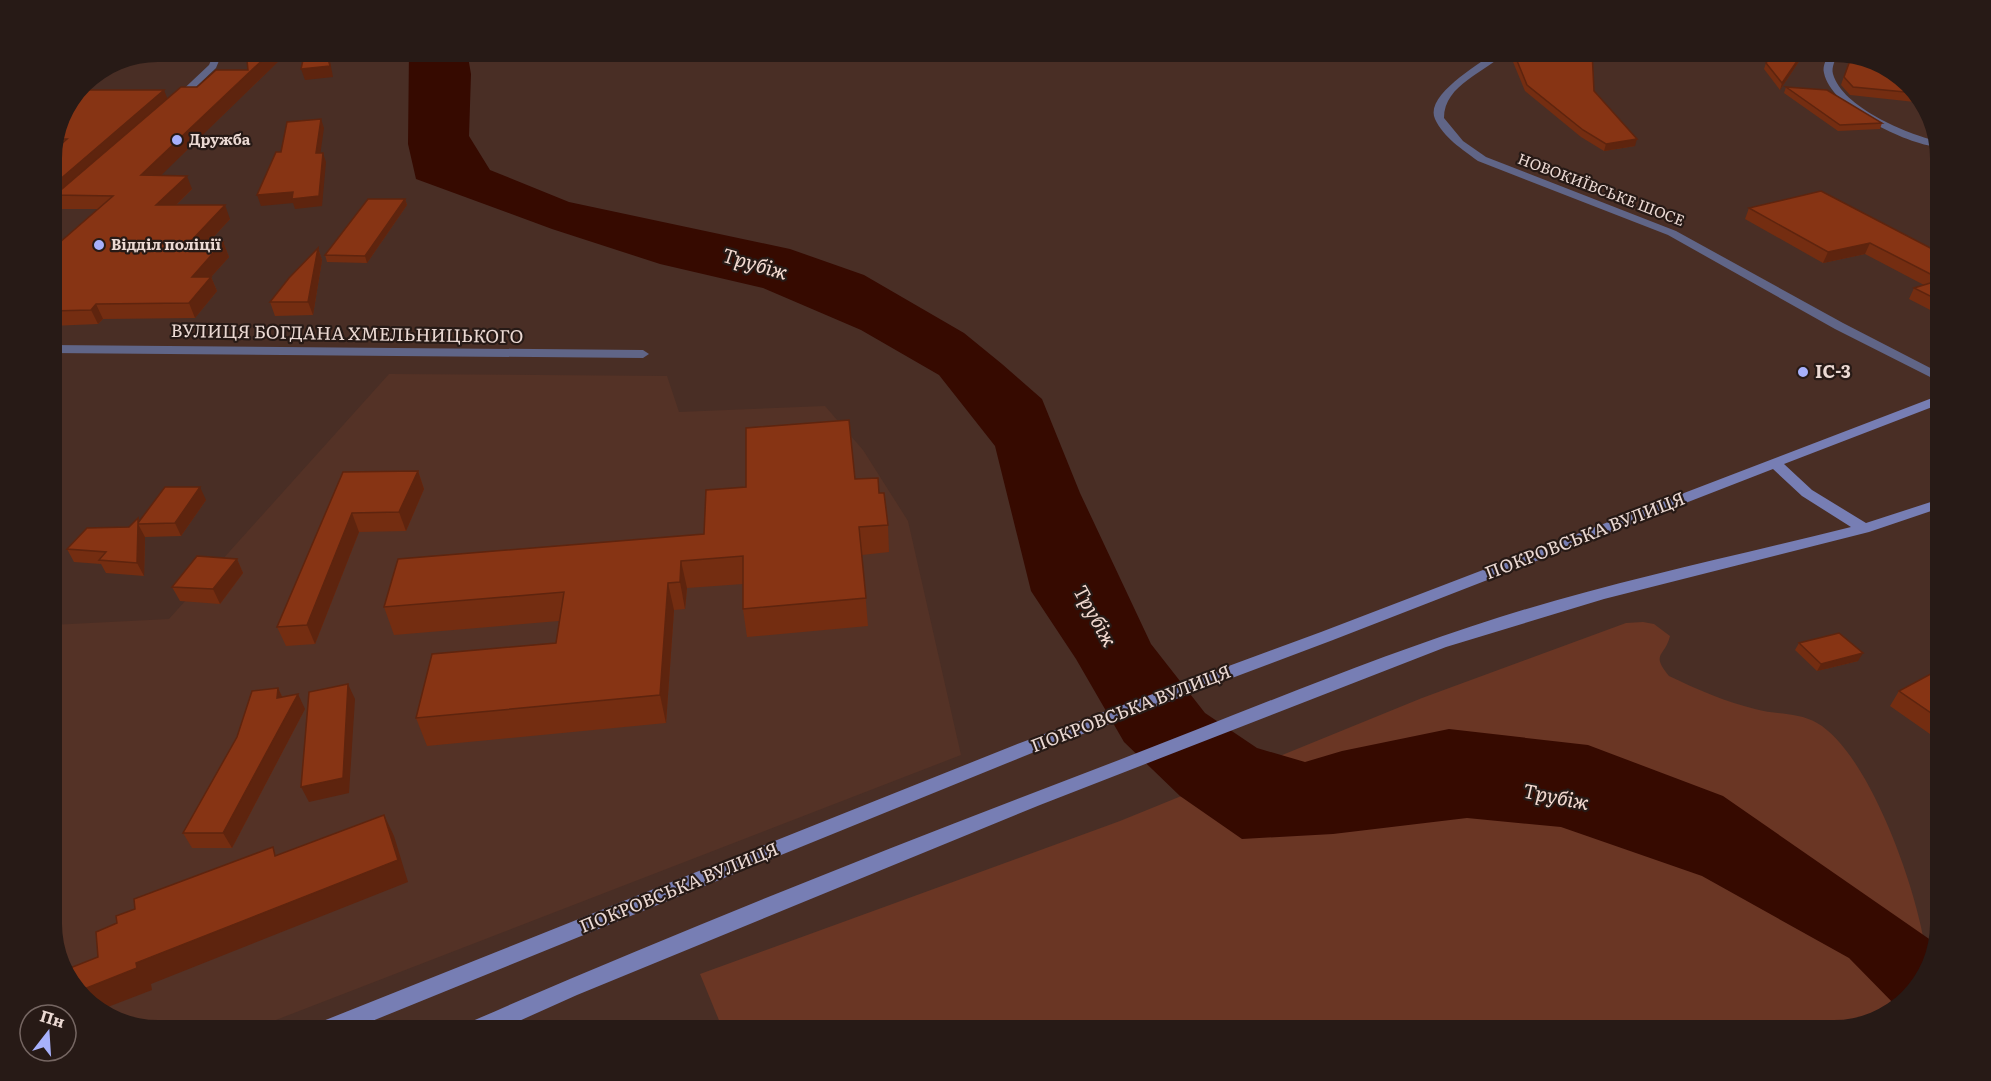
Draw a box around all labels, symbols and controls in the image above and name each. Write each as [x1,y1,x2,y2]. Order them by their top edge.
place label: Дружба [189,127,251,150]
marker: Дружба [170,133,184,147]
street label: НОВОКИЇВСЬКЕ ШОСЕ [1515,146,1688,231]
place label: Відділ поліції [111,232,222,255]
marker: Відділ поліції [92,238,106,252]
water label: Трубіж [720,239,792,286]
street label: ВУЛИЦЯ БОГДАНА ХМЕЛЬНИЦЬКОГО [170,316,524,349]
place label: ІС-3 [1815,357,1851,384]
marker: ІС-3 [1796,365,1810,379]
street label: ПОКРОВСЬКА ВУЛИЦЯ [1481,484,1688,585]
water label: Трубіж [1068,579,1126,652]
street label: ПОКРОВСЬКА ВУЛИЦЯ [1027,657,1234,758]
water label: Трубіж [1521,774,1592,816]
street label: ПОКРОВСЬКА ВУЛИЦЯ [575,834,782,939]
north arrow [18,1003,78,1063]
text: Пн [37,1003,68,1033]

